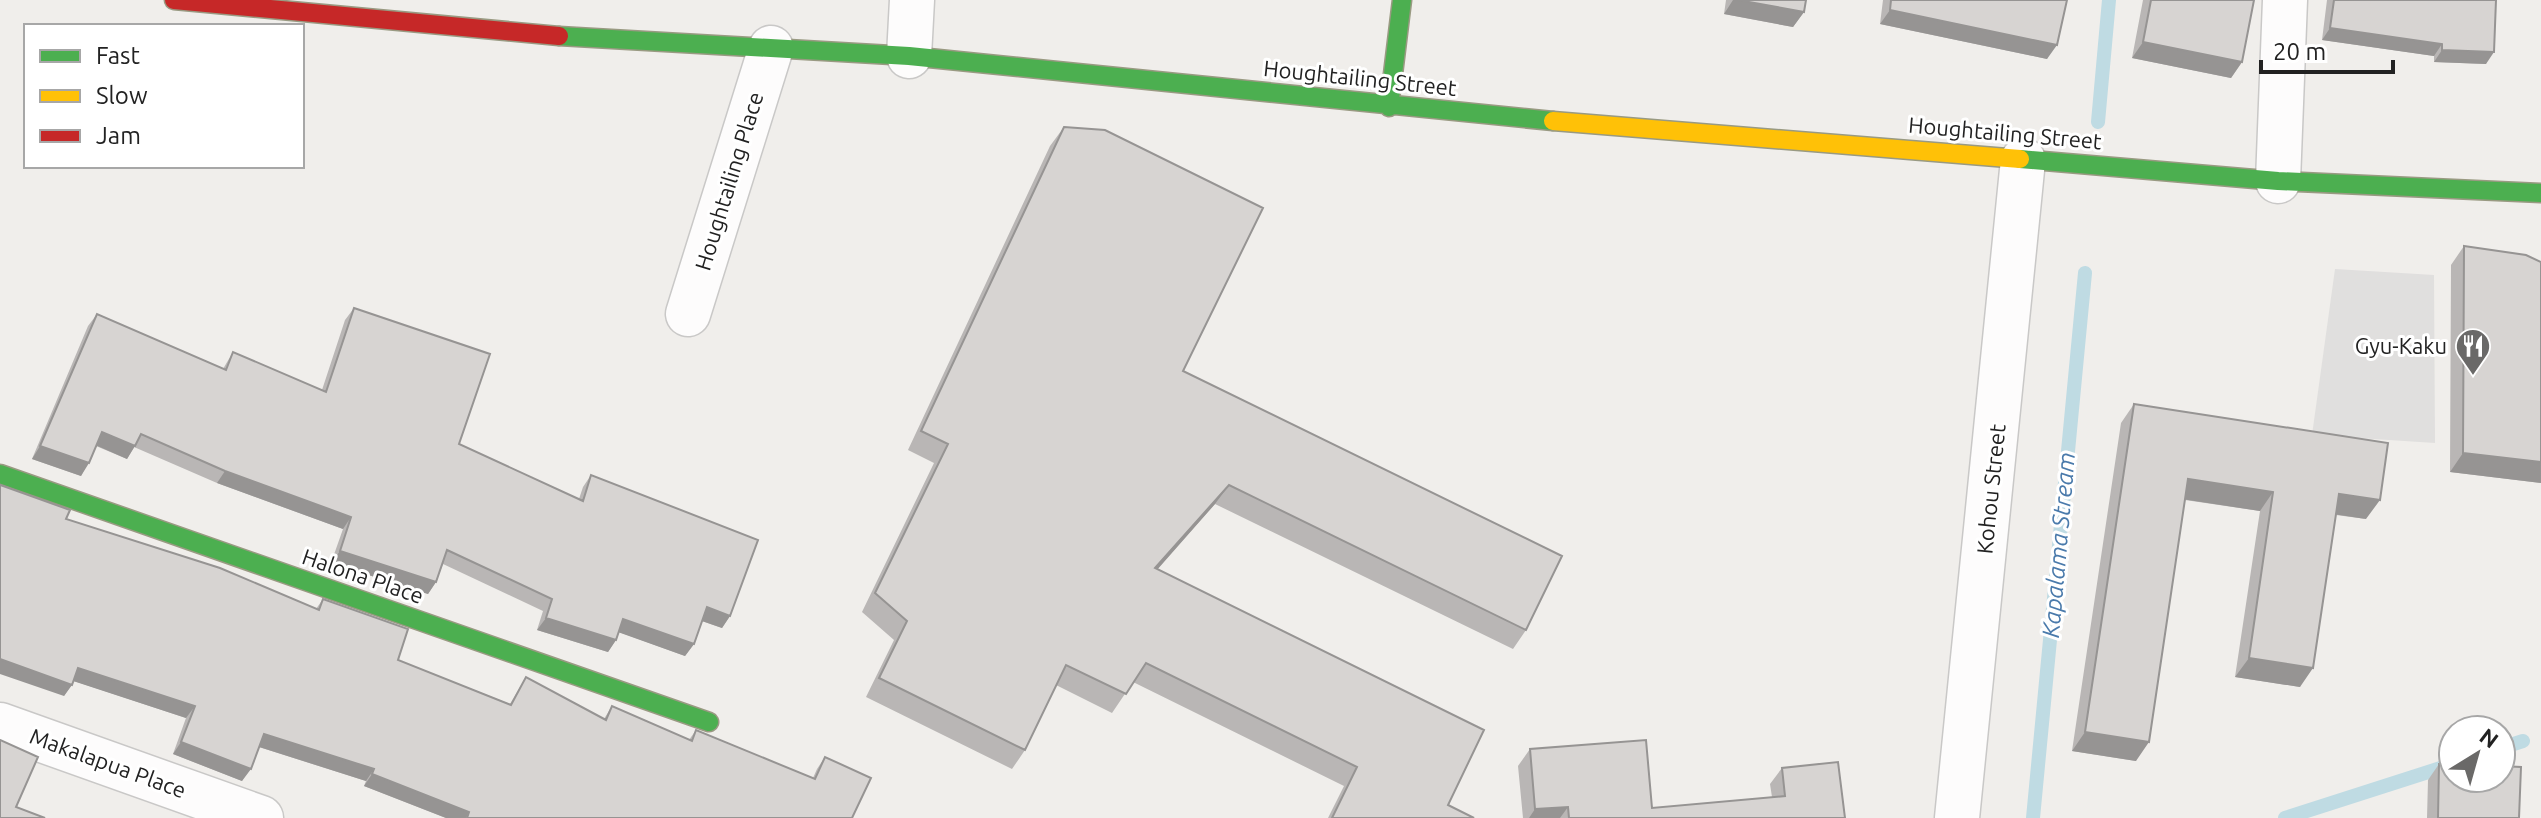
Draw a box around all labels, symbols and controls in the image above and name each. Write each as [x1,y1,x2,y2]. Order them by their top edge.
legend [24,24,304,168]
scale bar [2261,24,2393,74]
text: 20 m [2273,38,2326,65]
text: Fast [96,42,140,69]
street label: Houghtailing Street [1262,55,1458,100]
text: Slow [96,82,148,109]
street label: Houghtailing Place [689,89,768,273]
street label: Houghtailing Street [1907,112,2103,153]
text: Jam [96,122,141,149]
restaurant icon: Gyu-Kaku [2454,327,2492,377]
place label: Gyu-Kaku [2355,333,2447,358]
street label: Kohou Street [1971,422,2010,555]
water label: Kapalama Stream [2037,451,2080,639]
street label: Halona Place [299,543,427,608]
north arrow [2437,714,2517,794]
street label: Makalapua Place [27,723,190,802]
text: N [2475,723,2503,753]

